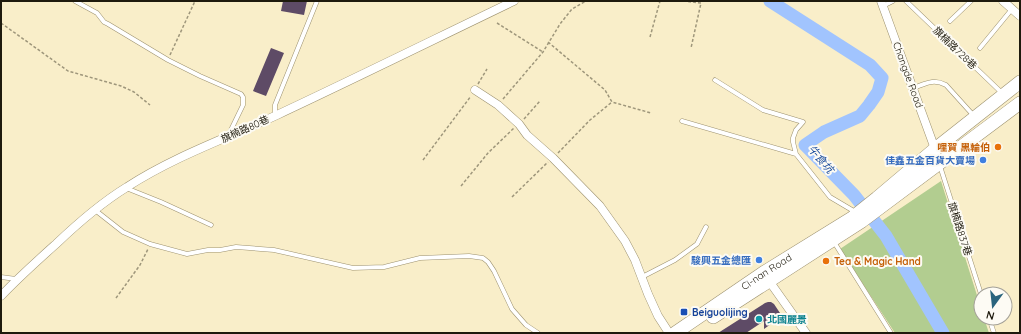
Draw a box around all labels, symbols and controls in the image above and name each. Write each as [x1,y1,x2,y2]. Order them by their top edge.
street label: 旗楠路728巷 [930,24,980,72]
street label: Changde Road [890,40,926,110]
street label: 旗楠路80巷 [219,113,271,145]
place label: 哩賀 黑輪伯 [937,141,990,154]
water label: 牛食坑 [805,142,838,178]
marker: 哩賀 黑輪伯 [993,142,1003,152]
place label: 佳鑫五金百貨大賣場 [885,154,975,167]
marker: 佳鑫五金百貨大賣場 [978,155,988,165]
street label: 旗楠路837巷 [945,200,975,258]
street label: Ci-nan Road [738,250,794,293]
place label: 駿興五金總匯 [691,254,751,267]
marker: 駿興五金總匯 [754,255,764,265]
place label: Tea & Magic Hand [834,255,921,268]
marker: Tea & Magic Hand [821,256,831,266]
north arrow [973,286,1013,326]
place label: Beiguolijing [692,306,748,319]
marker: Beiguolijing [679,307,689,317]
text: N [985,308,996,323]
place label: 北國麗景 [767,313,807,326]
marker: 北國麗景 [754,314,764,324]

